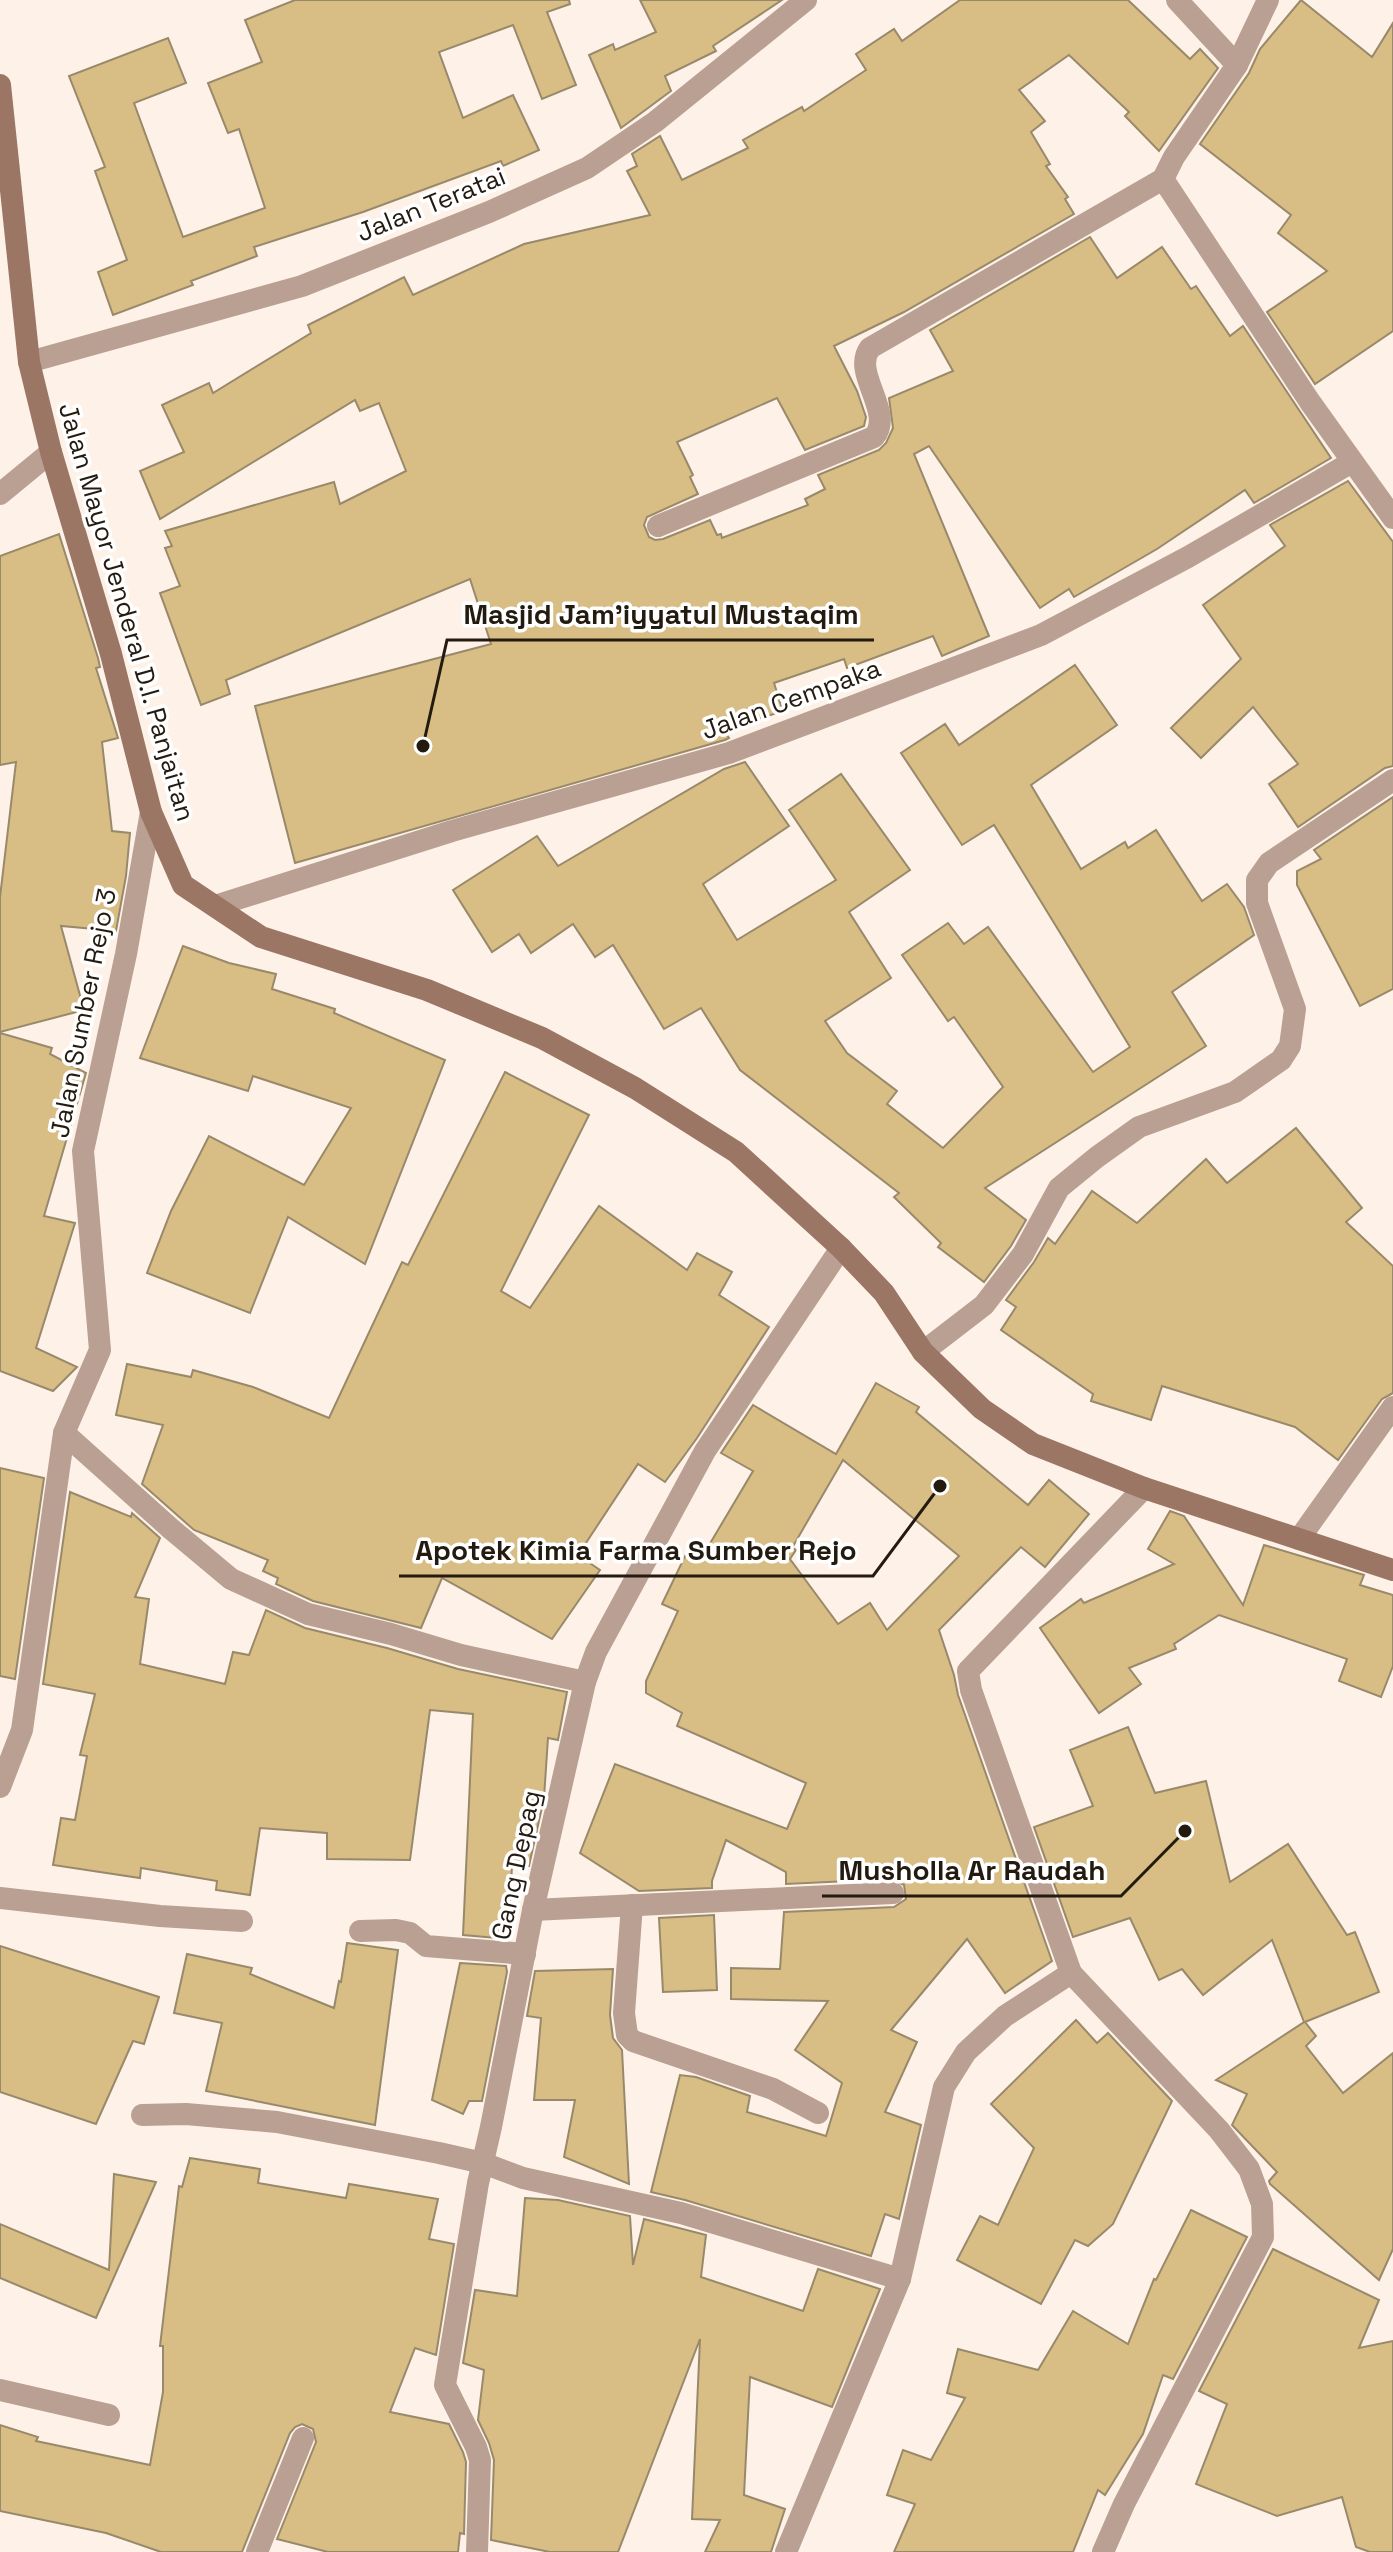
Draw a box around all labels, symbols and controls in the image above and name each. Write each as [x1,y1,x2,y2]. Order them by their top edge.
street label: Jalan Teratai [351,159,511,249]
street label: Jalan Mayor Jenderal D.I. Panjaitan [51,399,203,825]
callout: Masjid Jam'iyyatul Mustaqim [447,588,874,640]
text: Masjid Jam'iyyatul Mustaqim [463,596,859,632]
street label: Jalan Cempaka [697,651,885,747]
street label: Jalan Sumber Rejo 3 [42,885,124,1141]
callout: Apotek Kimia Farma Sumber Rejo [399,1524,873,1576]
text: Apotek Kimia Farma Sumber Rejo [415,1532,857,1568]
street label: Gang Depag [484,1787,548,1943]
callout: Musholla Ar Raudah [822,1844,1121,1896]
text: Musholla Ar Raudah [839,1852,1105,1888]

